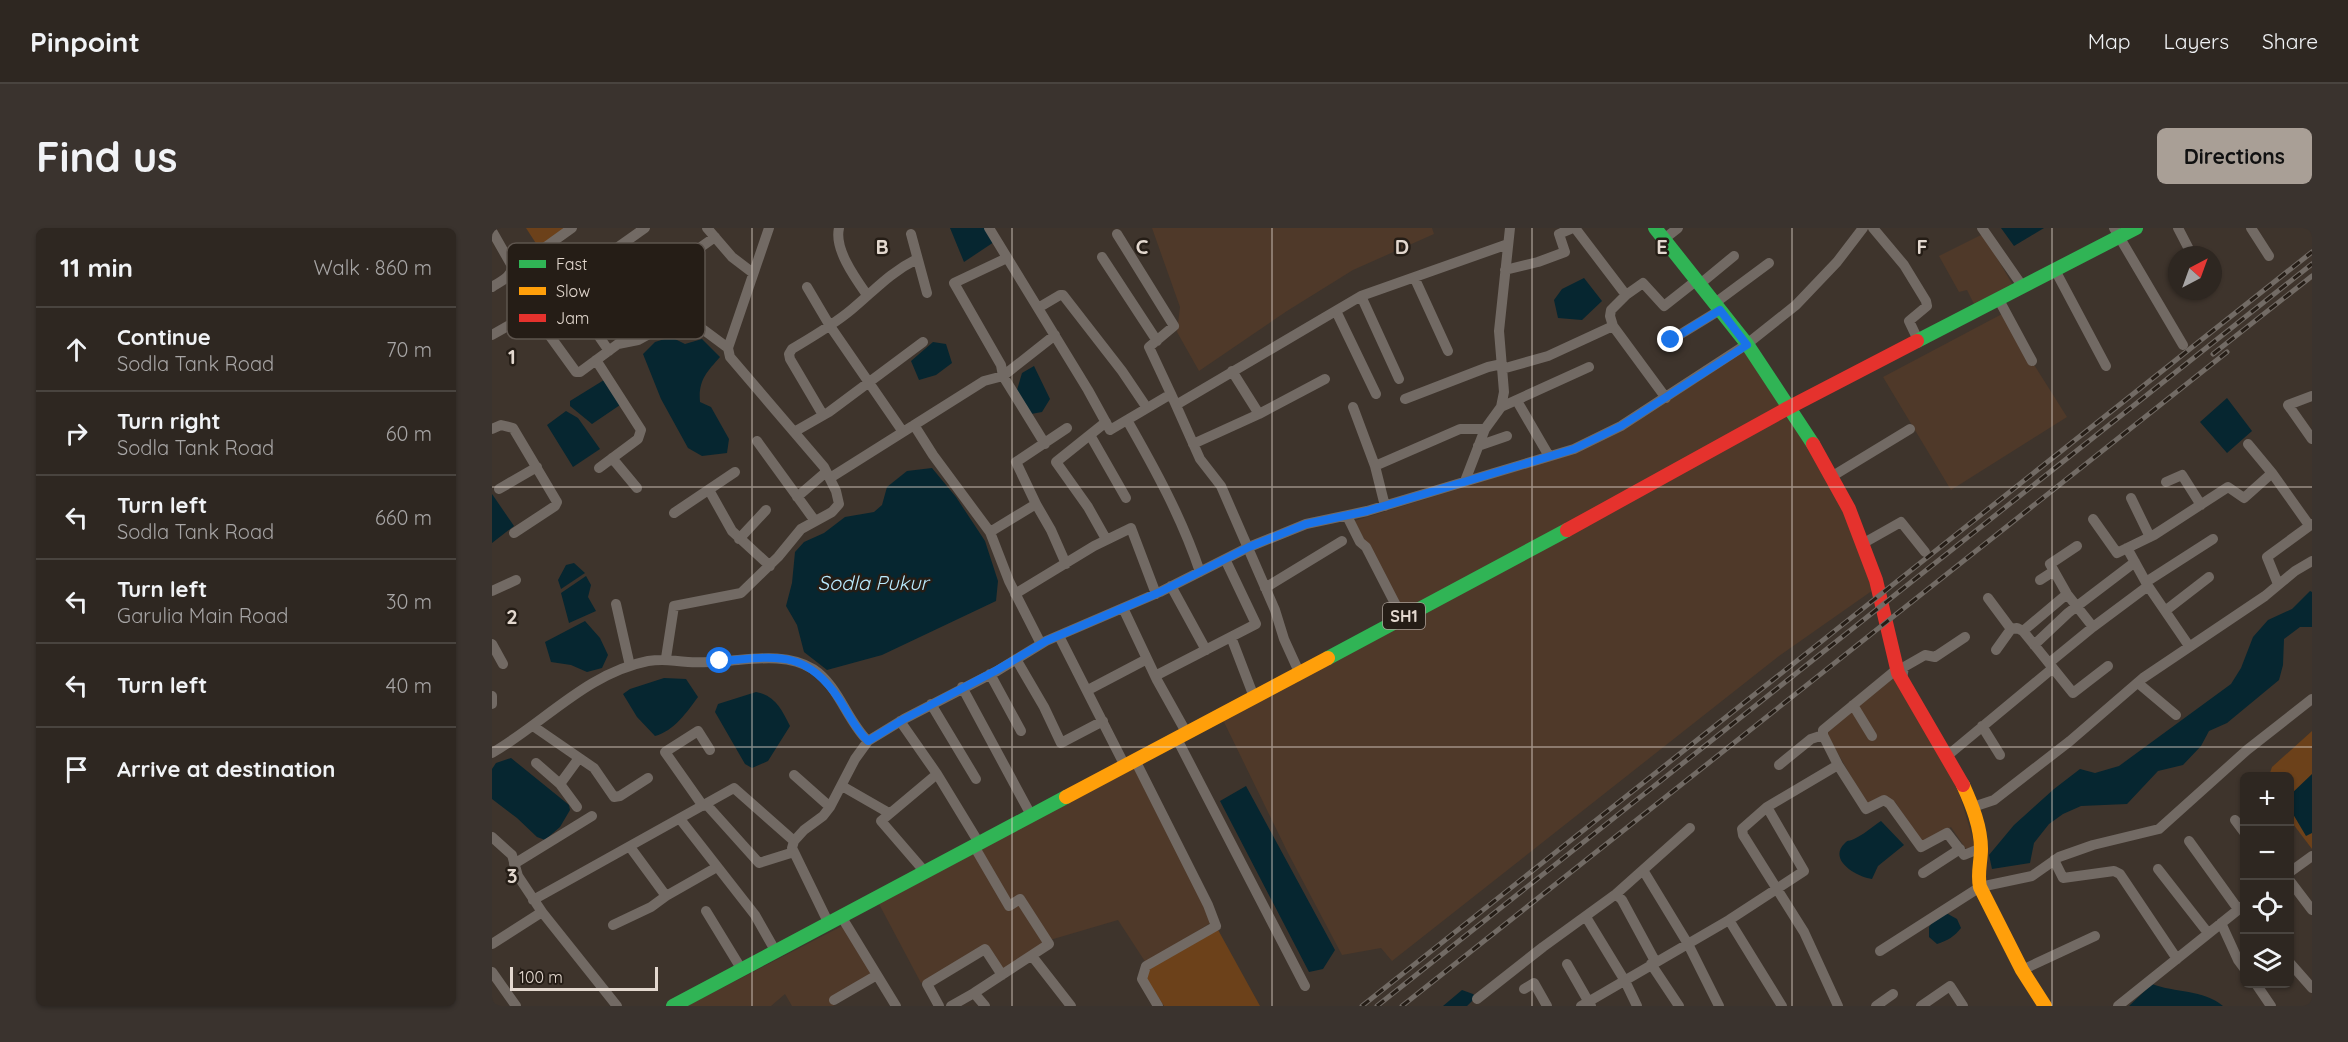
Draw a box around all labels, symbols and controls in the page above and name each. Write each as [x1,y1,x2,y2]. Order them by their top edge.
text: Pinpoint [30,24,140,59]
text: Map [2088,28,2131,54]
text: Layers [2164,28,2229,54]
text: Share [2262,28,2318,54]
button: Directions [2157,128,2312,184]
text: Find us [36,130,178,183]
text: B [875,234,889,259]
text: C [1136,234,1149,259]
text: D [1395,234,1409,259]
text: E [1656,234,1668,259]
text: F [1916,234,1928,259]
legend [507,243,705,339]
north arrow [2168,246,2222,300]
text: 11 min [60,251,133,284]
text: Fast [556,254,587,274]
text: Walk · 860 m [313,255,432,280]
text: Slow [556,281,590,301]
text: Jam [556,308,589,328]
text: Continue [117,323,211,351]
route end [1657,326,1683,352]
icon: ahead [60,333,93,366]
text: 70 m [386,337,432,362]
text: 1 [508,344,516,369]
text: Sodla Tank Road [117,351,274,376]
text: Turn right [117,407,221,435]
icon: right [60,417,93,450]
text: 60 m [386,421,432,446]
text: Sodla Tank Road [117,435,274,460]
text: Turn left [117,491,207,519]
icon: left [60,501,93,534]
text: 660 m [375,505,432,530]
text: Sodla Tank Road [117,519,274,544]
water label: Sodla Pukur [818,570,931,595]
text: Turn left [117,575,207,603]
icon: left [60,585,93,618]
text: 30 m [386,589,432,614]
text: Garulia Main Road [117,603,288,628]
road number: SH1 [1383,603,1425,629]
text: 2 [506,604,518,629]
route start [706,647,732,673]
icon: left [60,669,93,702]
text: Turn left [117,671,207,699]
text: 40 m [386,673,432,698]
icon: arrive [60,753,93,786]
text: Arrive at destination [117,755,335,783]
map controls [2240,772,2294,988]
button: + [2240,772,2294,826]
button: − [2240,826,2294,880]
text: 3 [507,863,517,888]
button: locate [2240,880,2294,934]
button: layers [2240,934,2294,988]
scale bar [510,964,658,992]
text: 100 m [519,967,563,987]

